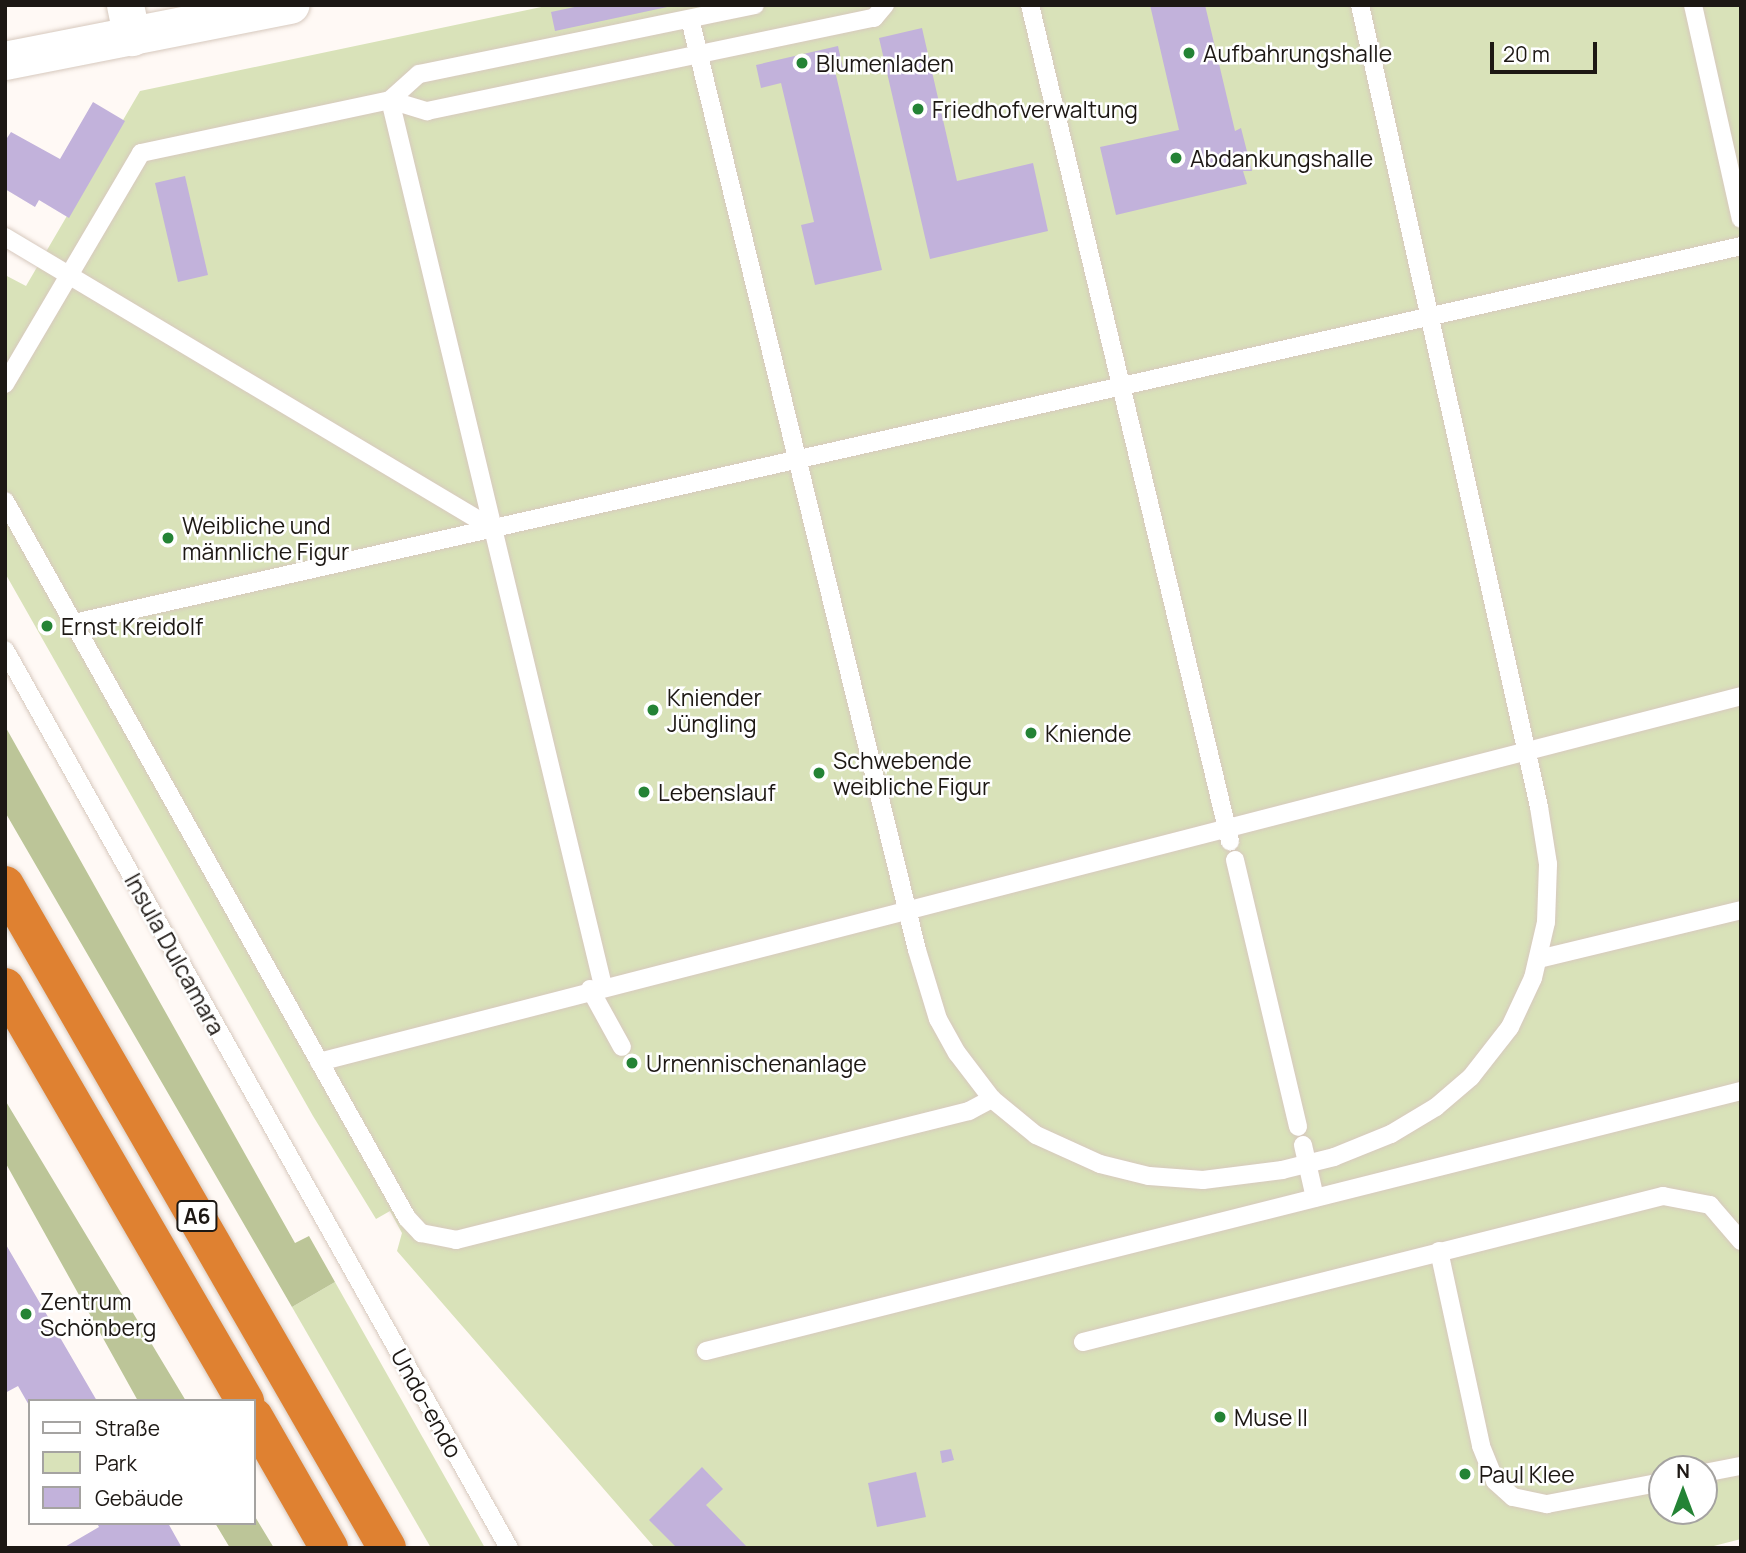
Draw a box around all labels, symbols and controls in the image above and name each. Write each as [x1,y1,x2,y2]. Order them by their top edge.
scale bar [1494,28,1601,72]
place label: Aufbahrungshalle [1203,39,1392,67]
text: 20 m [1503,40,1550,68]
marker: Aufbahrungshalle [1181,45,1197,61]
place label: Blumenladen [816,49,954,77]
marker: Blumenladen [794,55,810,71]
place label: Friedhofverwaltung [932,95,1138,123]
marker: Friedhofverwaltung [910,101,926,117]
place label: Abdankungshalle [1190,144,1373,172]
marker: Abdankungshalle [1168,150,1184,166]
place label: Weibliche und männliche Figur [182,511,349,565]
marker: Weibliche und männliche Figur [160,530,176,546]
place label: Ernst Kreidolf [61,612,203,640]
marker: Ernst Kreidolf [39,618,55,634]
place label: Kniender Jüngling [667,683,762,737]
marker: Kniender Jüngling [645,702,661,718]
place label: Kniende [1045,719,1131,747]
marker: Kniende [1023,725,1039,741]
place label: Schwebende weibliche Figur [833,746,990,800]
marker: Schwebende weibliche Figur [811,765,827,781]
place label: Lebenslauf [658,778,776,806]
marker: Lebenslauf [636,784,652,800]
street label: Insula Dulcamara [119,868,231,1040]
place label: Urnennischenanlage [646,1049,867,1077]
marker: Urnennischenanlage [624,1055,640,1071]
road number: A6 [176,1198,218,1234]
place label: Zentrum Schönberg [40,1287,156,1341]
marker: Zentrum Schönberg [18,1306,34,1322]
street label: Undo-endo [386,1344,468,1462]
legend [28,1399,256,1525]
place label: Muse II [1234,1403,1308,1431]
marker: Muse II [1212,1409,1228,1425]
text: Straße [95,1414,160,1442]
text: Park [95,1449,137,1477]
north arrow [1648,1455,1718,1525]
text: N [1676,1458,1690,1484]
place label: Paul Klee [1479,1460,1575,1488]
marker: Paul Klee [1457,1466,1473,1482]
text: Gebäude [95,1484,183,1512]

